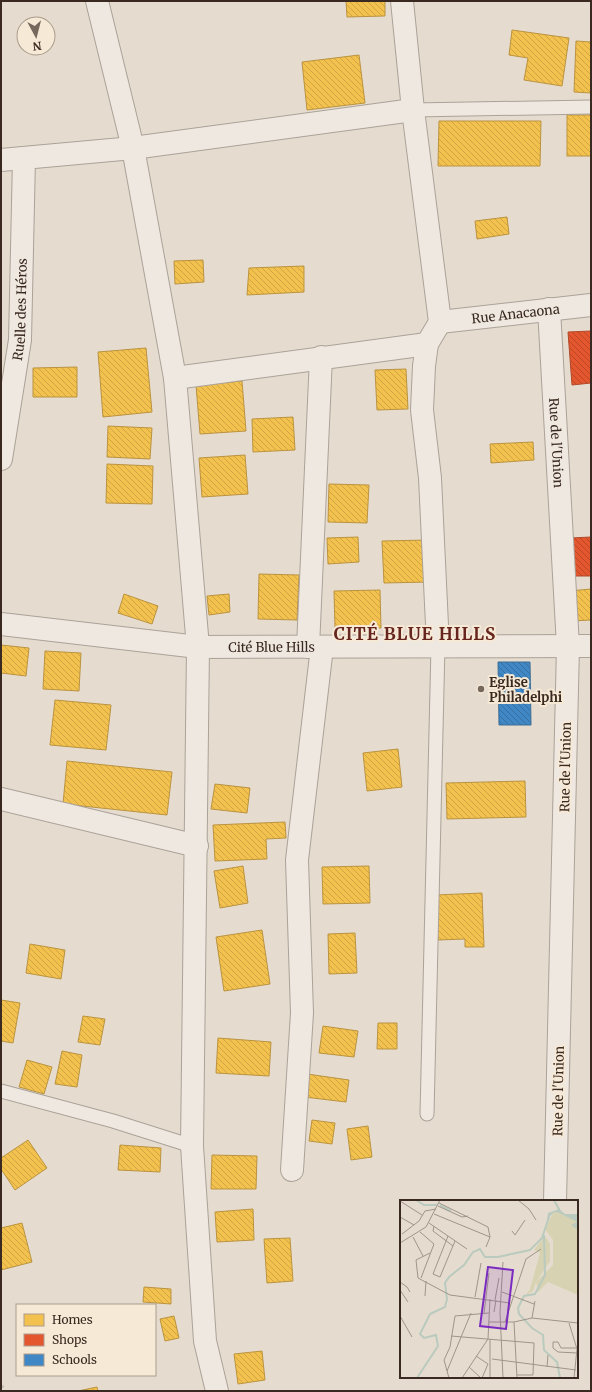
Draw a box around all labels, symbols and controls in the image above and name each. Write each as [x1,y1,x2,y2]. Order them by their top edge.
north arrow [16,16,56,56]
text: N [32,38,42,53]
street label: Ruelle des Héros [9,258,31,362]
street label: Rue Anacaona [471,301,561,327]
street label: Rue de l'Union [545,397,567,489]
district label: CITÉ BLUE HILLS [334,622,496,645]
street label: Cité Blue Hills [228,639,315,656]
place label: Eglise Philadelphi [489,674,563,706]
marker: Eglise Philadelphi [476,684,486,694]
street label: Rue de l'Union [556,721,575,812]
street label: Rue de l'Union [549,1045,568,1136]
inset map [400,1200,578,1378]
legend [16,1304,156,1376]
text: Homes [52,1312,93,1327]
text: Shops [52,1332,87,1347]
text: Schools [52,1352,97,1367]

